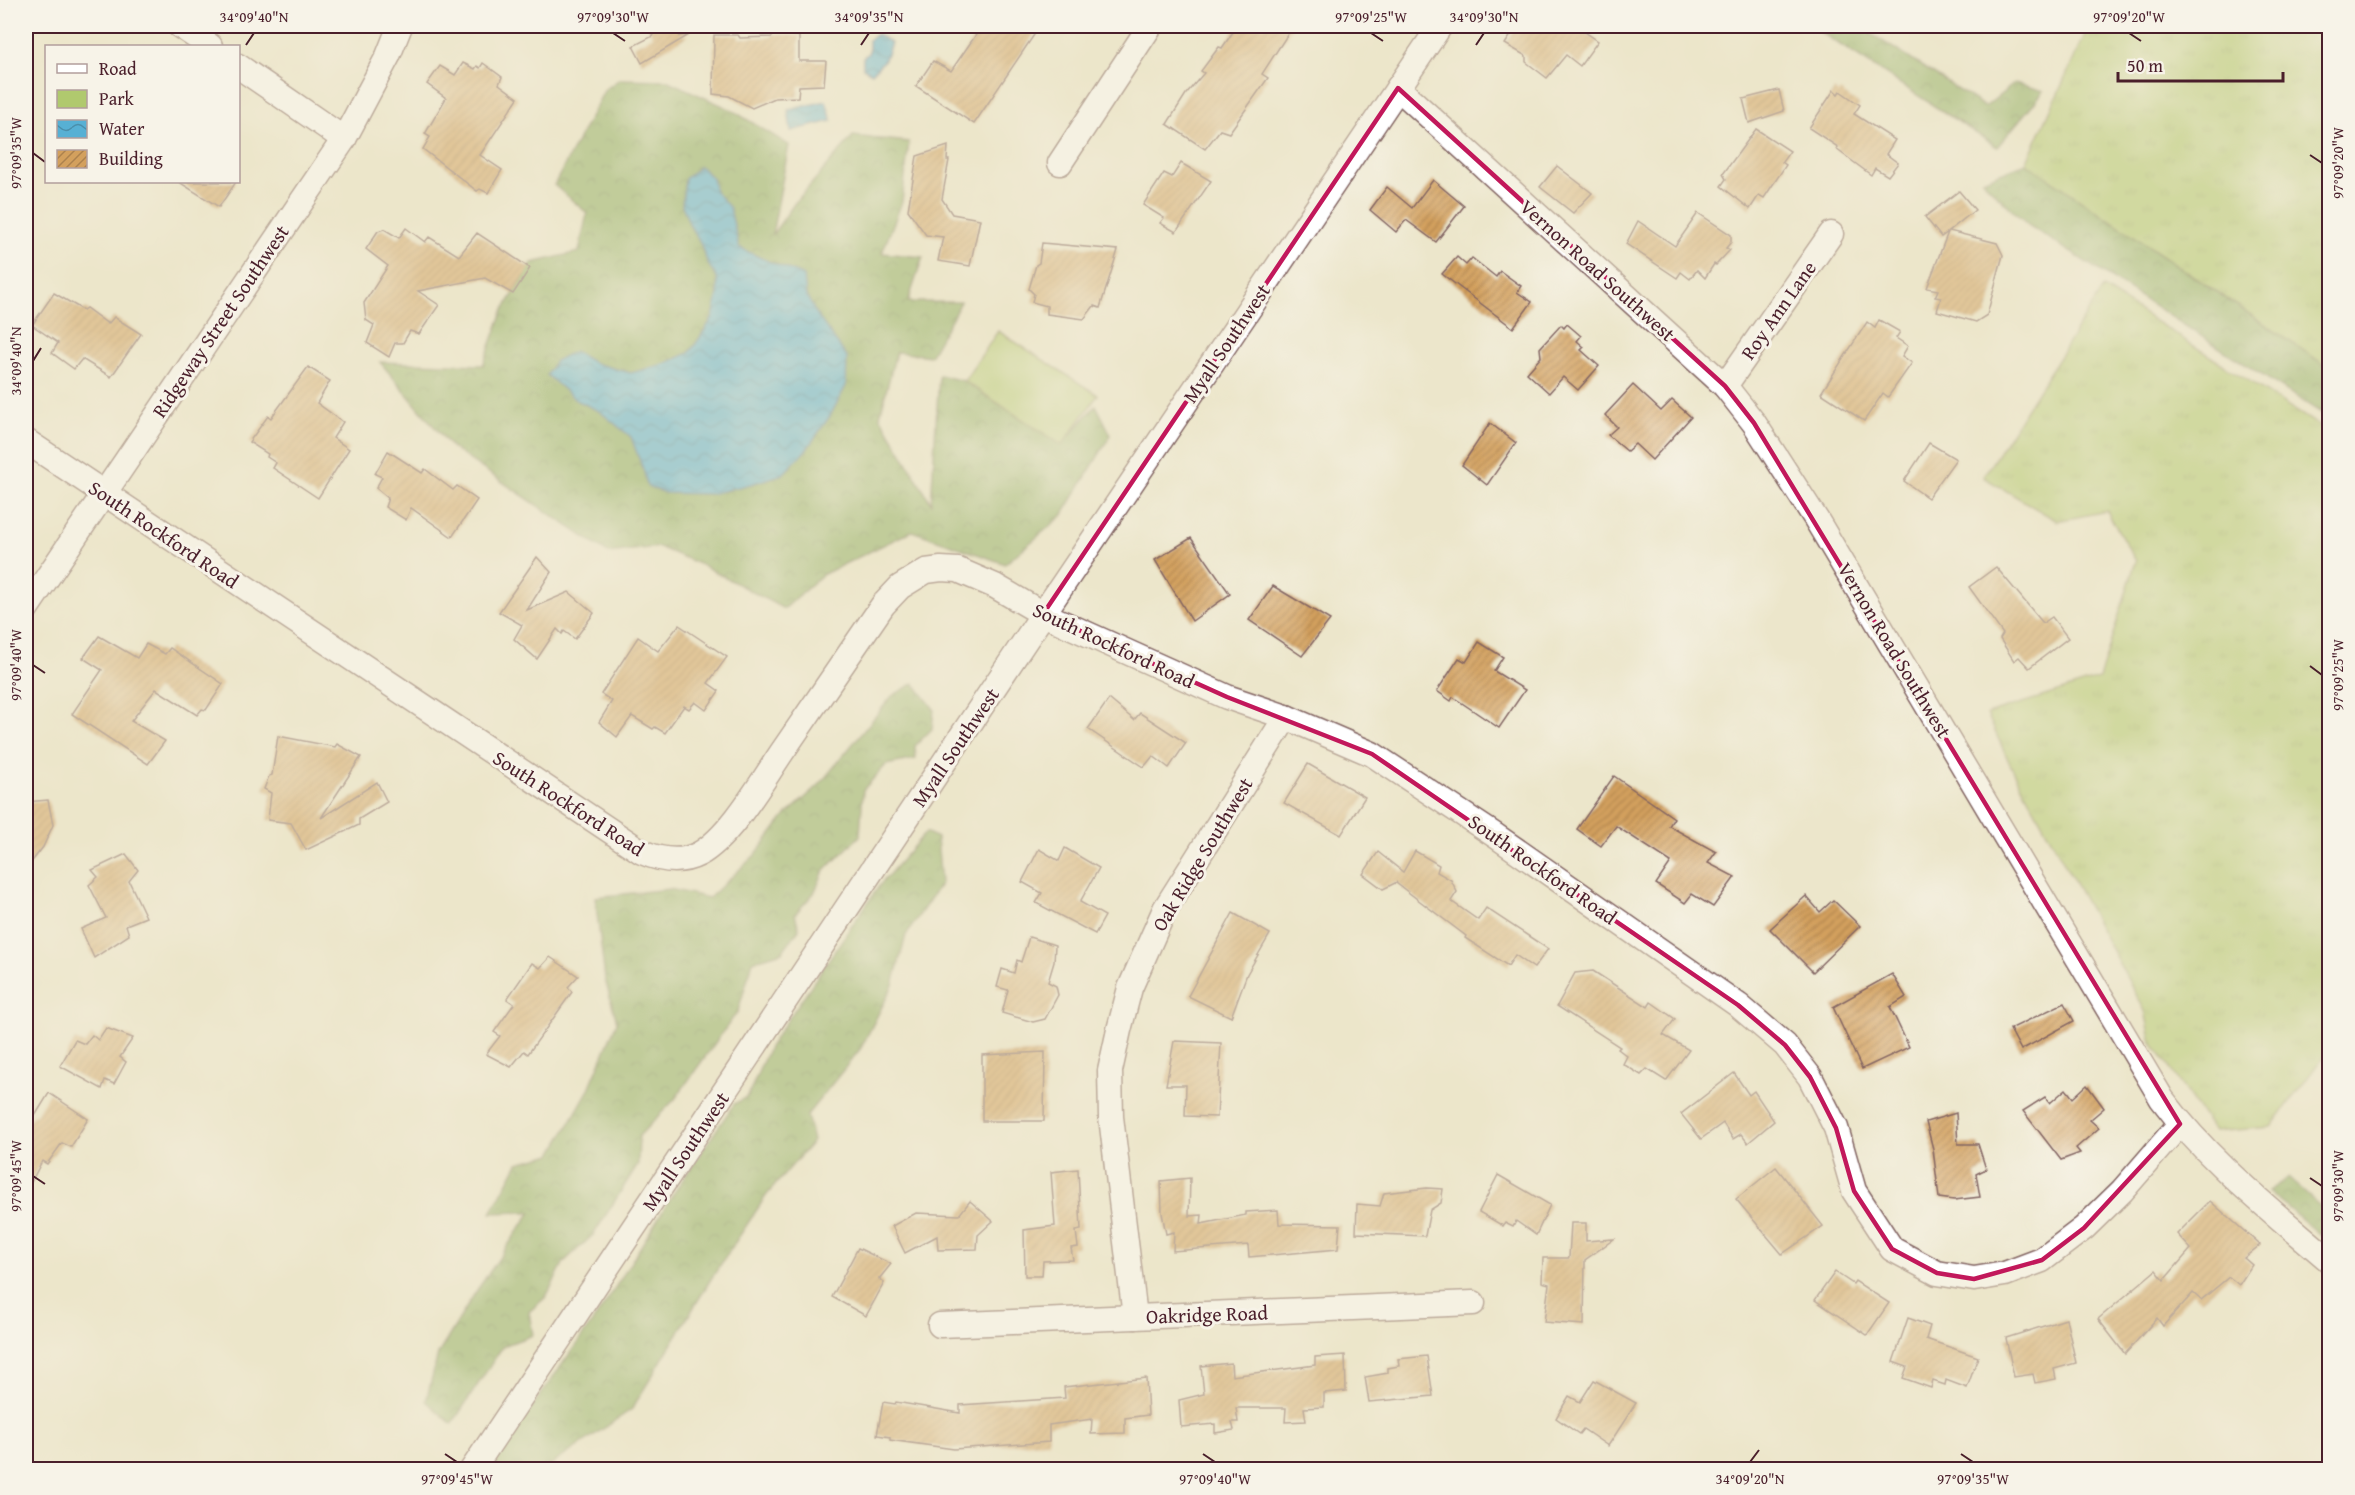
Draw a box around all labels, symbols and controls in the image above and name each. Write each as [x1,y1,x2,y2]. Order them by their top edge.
text: 34°09'40"N [220,6,289,27]
text: 97°09'30"W [577,6,649,27]
text: 34°09'35"N [835,6,904,27]
text: 97°09'25"W [1335,6,1407,27]
text: 34°09'30"N [1450,6,1519,27]
text: 97°09'20"W [2093,6,2165,27]
legend [45,45,240,183]
scale bar [2118,45,2283,83]
text: 50 m [2127,52,2163,79]
text: Road [99,55,137,82]
text: Park [99,85,135,112]
text: Water [99,115,145,142]
text: 97°09'35"W [5,117,26,189]
text: 97°09'20"W [2327,127,2348,199]
text: Building [99,145,163,172]
street label: Vernon Road Southwest [1514,192,1682,348]
street label: Ridgeway Street Southwest [144,219,296,423]
street label: Roy Ann Lane [1733,255,1823,365]
street label: Myall Southwest [1175,278,1277,408]
text: 34°09'40"N [5,326,26,395]
street label: South Rockford Road [83,473,245,595]
street label: Vernon Road Southwest [1831,557,1959,743]
street label: South Rockford Road [1028,595,1200,695]
text: 97°09'40"W [5,629,26,701]
text: 97°09'25"W [2327,639,2348,711]
street label: Myall Southwest [904,682,1006,812]
street label: South Rockford Road [487,743,651,863]
street label: Oak Ridge Southwest [1145,772,1259,936]
street label: South Rockford Road [1463,807,1623,931]
street label: Myall Southwest [634,1086,736,1216]
text: 97°09'45"W [5,1140,26,1212]
text: 97°09'30"W [2327,1150,2348,1222]
street label: Oakridge Road [1146,1297,1269,1331]
text: 97°09'45"W [421,1468,493,1489]
text: 97°09'40"W [1179,1468,1251,1489]
text: 34°09'20"N [1716,1468,1785,1489]
text: 97°09'35"W [1937,1468,2009,1489]

